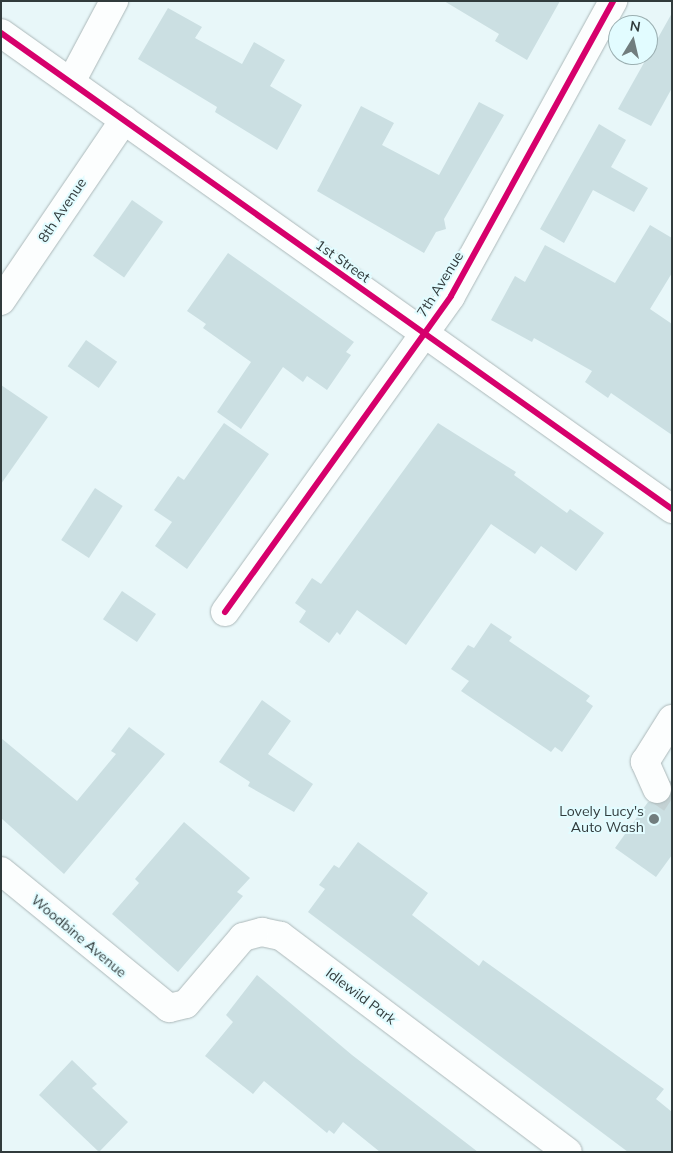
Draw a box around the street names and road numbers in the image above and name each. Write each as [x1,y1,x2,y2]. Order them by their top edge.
street label: 8th Avenue [34,175,90,245]
street label: 1st Street [313,236,373,286]
street label: 7th Avenue [413,248,467,320]
street label: Woodbine Avenue [28,891,130,981]
street label: Idlewild Park [323,964,399,1028]

